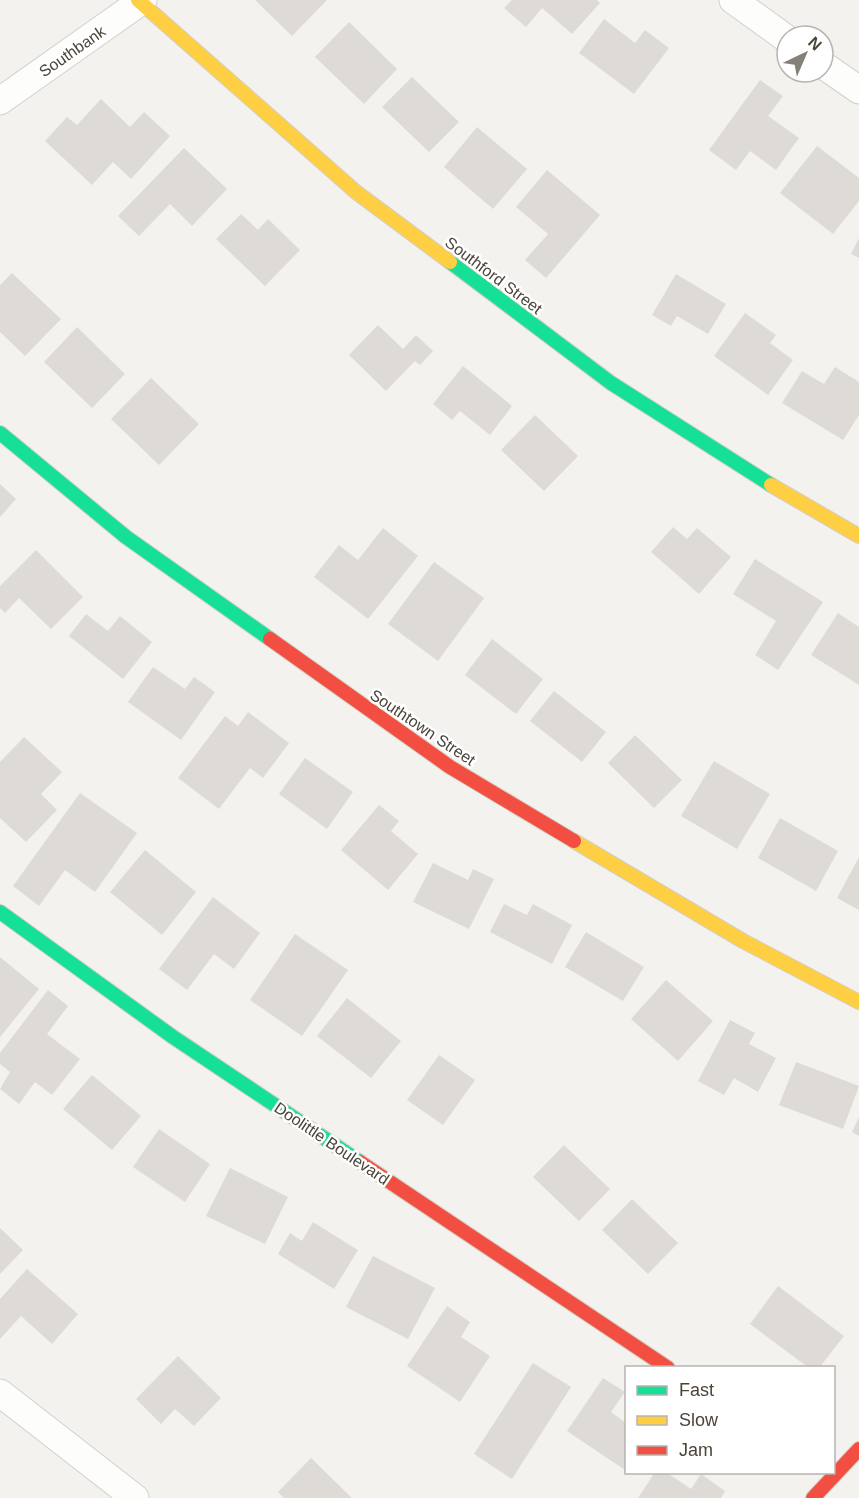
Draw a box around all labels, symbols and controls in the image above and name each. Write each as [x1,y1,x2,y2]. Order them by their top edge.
street label: Southbank [36,22,109,80]
north arrow [775,24,835,84]
text: N [805,33,825,54]
street label: Southford Street [442,234,546,318]
street label: Southtown Street [367,686,479,769]
street label: Doolittle Boulevard [271,1099,392,1188]
legend [625,1366,835,1474]
text: Fast [679,1380,714,1400]
text: Slow [679,1410,719,1430]
text: Jam [679,1440,713,1460]

